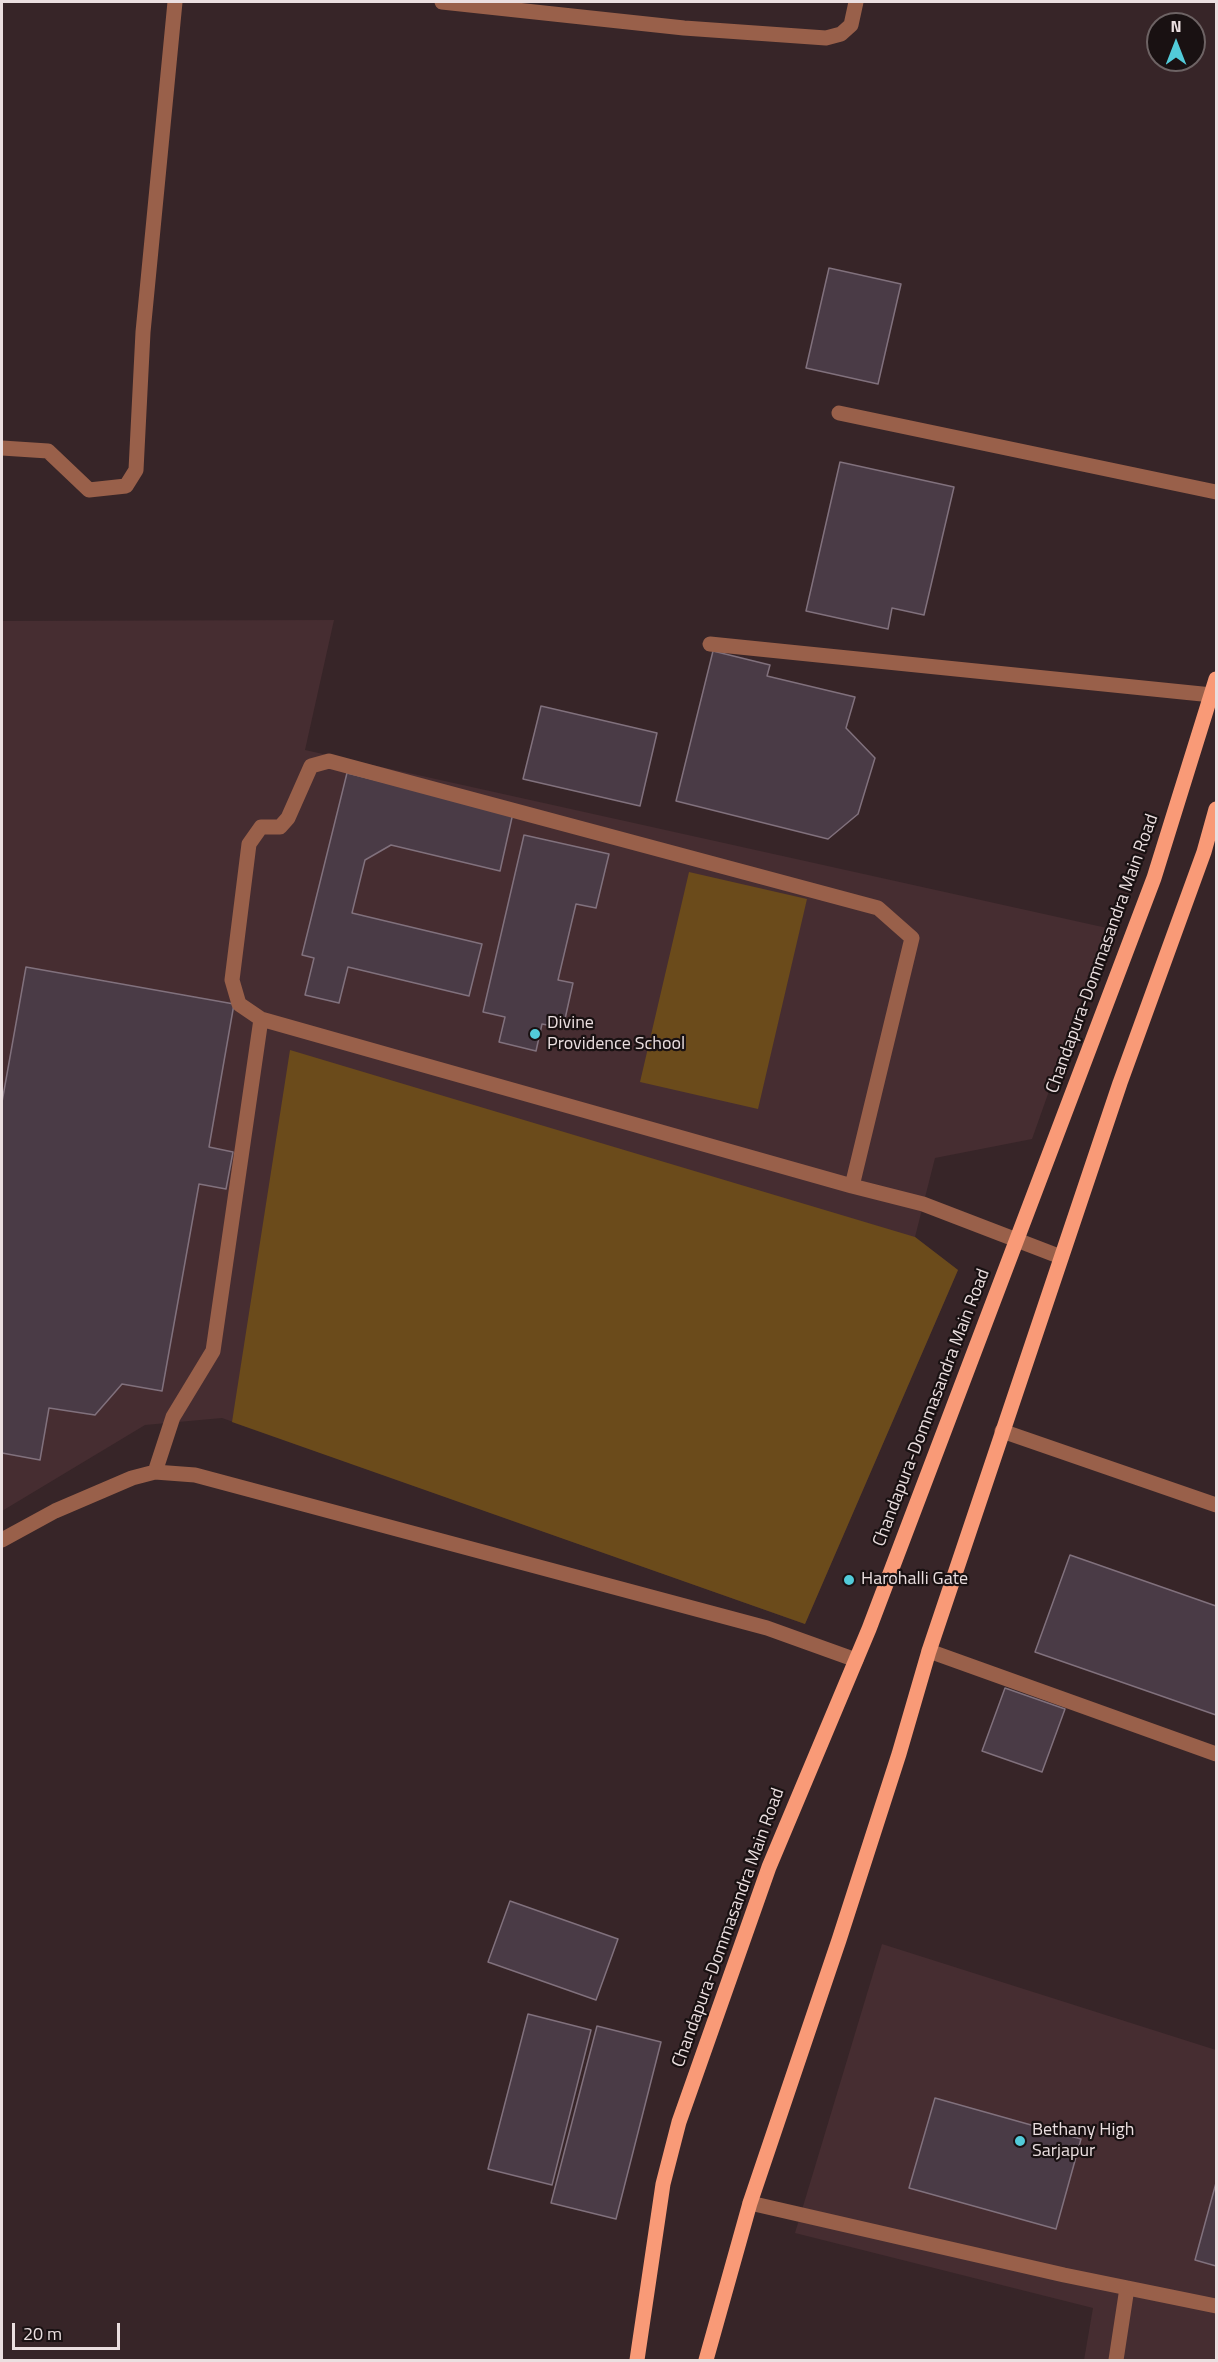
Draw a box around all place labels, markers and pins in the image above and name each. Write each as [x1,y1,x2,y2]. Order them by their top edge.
place label: Divine Providence School [547,1013,685,1056]
marker: Divine Providence School [528,1027,542,1041]
place label: Harohalli Gate [861,1569,968,1591]
marker: Harohalli Gate [842,1573,856,1587]
place label: Bethany High Sarjapur [1032,2120,1134,2162]
marker: Bethany High Sarjapur [1013,2134,1027,2148]

